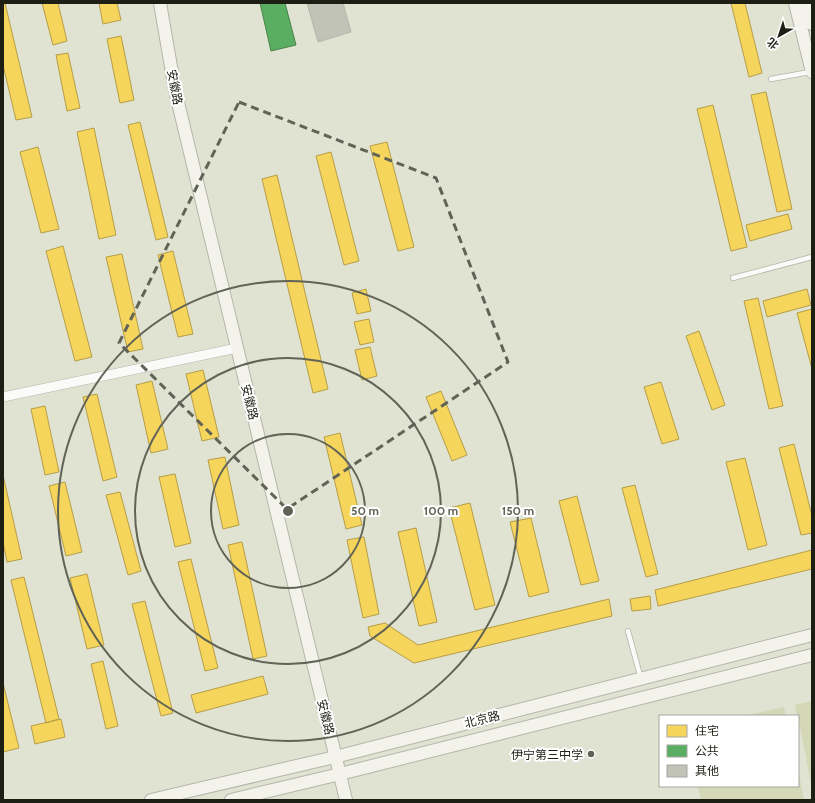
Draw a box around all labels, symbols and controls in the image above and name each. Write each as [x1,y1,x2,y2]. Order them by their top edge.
north arrow [759,16,799,56]
text: 北 [764,35,781,53]
street label: 安徽路 [164,68,186,106]
street label: 安徽路 [238,383,262,421]
text: 50 m [351,503,379,518]
text: 100 m [424,503,458,518]
text: 150 m [502,503,534,518]
centre of rings [281,504,295,518]
street label: 安徽路 [314,698,338,736]
street label: 北京路 [463,707,501,731]
legend [659,715,799,787]
text: 住宅 [695,723,719,738]
text: 公共 [695,743,719,758]
place label: 伊宁第三中学 [511,747,583,762]
marker: 伊宁第三中学 [586,749,596,759]
text: 其他 [695,763,719,778]

